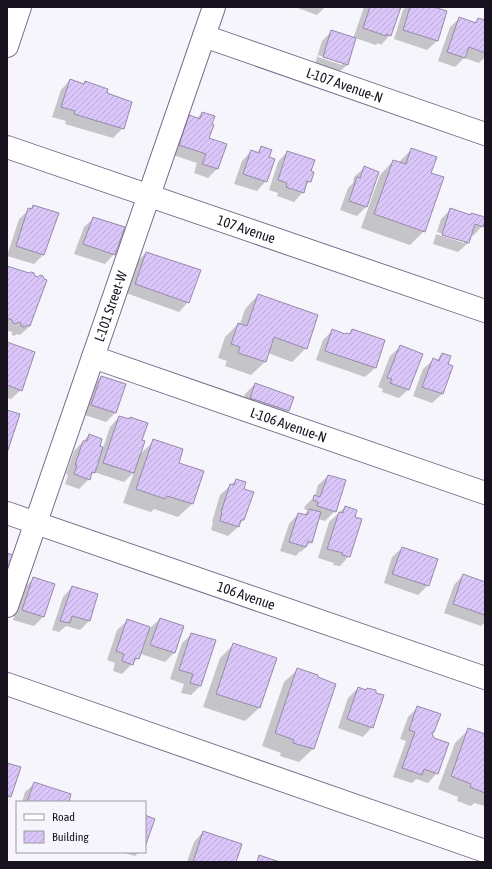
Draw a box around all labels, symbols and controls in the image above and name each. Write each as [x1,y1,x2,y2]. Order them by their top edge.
street label: L-107 Avenue-N [304,64,385,106]
street label: 107 Avenue [215,212,278,246]
street label: L-101 Street-W [91,268,130,344]
street label: L-106 Avenue-N [248,404,329,445]
street label: 106 Avenue [215,578,277,613]
legend [16,801,146,853]
text: Road [52,810,75,824]
text: Building [52,830,90,844]

